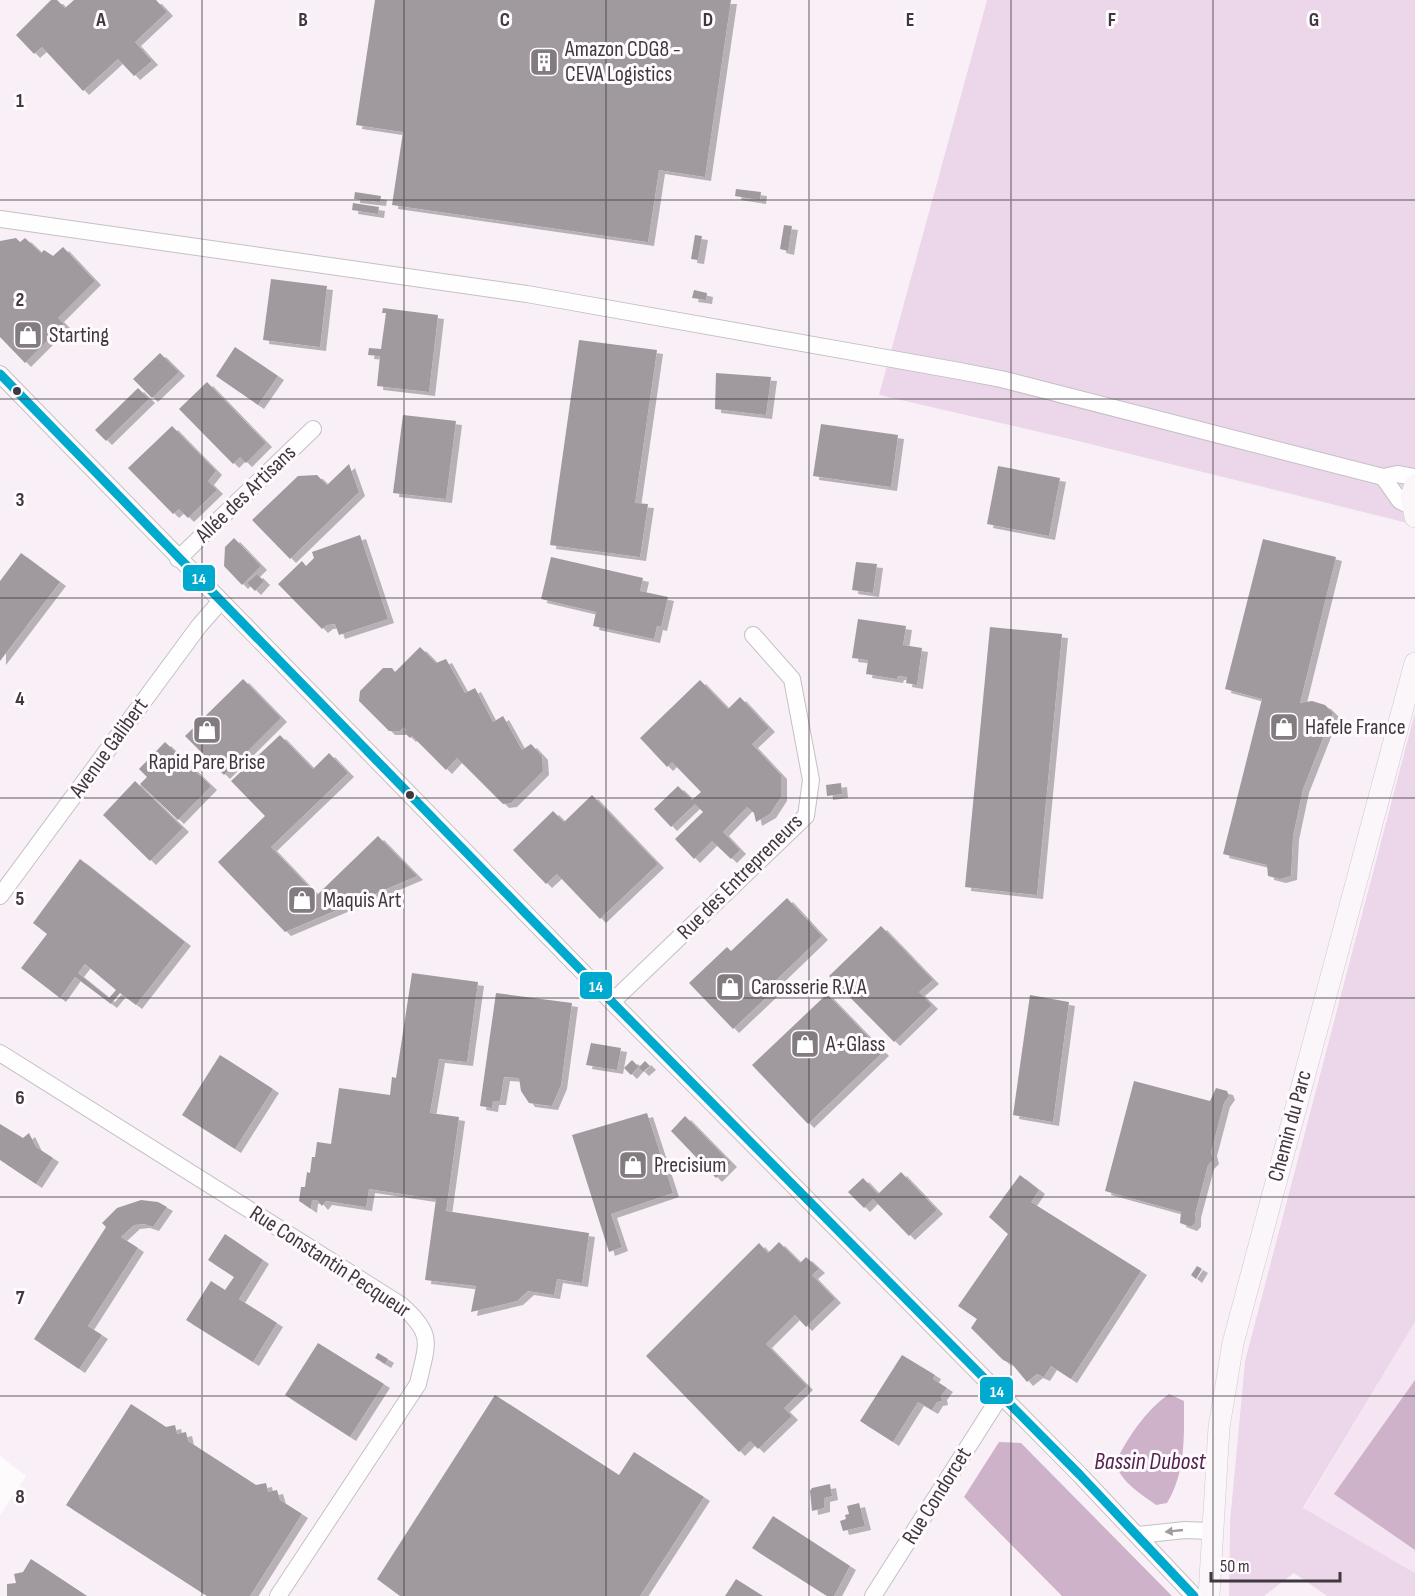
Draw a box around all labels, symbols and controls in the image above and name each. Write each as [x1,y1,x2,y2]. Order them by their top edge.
text: A [95,8,106,32]
text: B [298,8,308,32]
text: C [500,8,510,32]
text: D [703,8,713,32]
text: E [906,8,914,32]
text: F [1108,8,1116,32]
text: G [1309,8,1319,32]
place label: Amazon CDG8 - CEVA Logistics [564,36,681,88]
building icon: Amazon CDG8 - CEVA Logistics [528,46,560,78]
text: 1 [16,89,24,113]
text: 2 [16,288,24,312]
shop icon: Starting [12,319,44,351]
place label: Starting [49,322,109,349]
unlabelled marker [11,385,23,397]
street label: Allée des Artisans [189,439,302,549]
text: 3 [16,488,25,512]
line badge: 14 [182,564,216,592]
text: 14 [192,570,206,589]
text: 4 [15,687,25,711]
street label: Avenue Galibert [63,693,154,804]
shop icon: Hafele France [1268,711,1300,743]
shop icon: Rapid Pare Brise [191,714,223,746]
place label: Hafele France [1305,714,1406,741]
place label: Rapid Pare Brise [149,749,265,776]
unlabelled marker [404,789,416,801]
street label: Rue des Entrepreneurs [672,809,808,945]
shop icon: Maquis Art [286,884,318,916]
text: 5 [16,887,25,911]
place label: Maquis Art [323,887,402,914]
line badge: 14 [579,971,613,1000]
shop icon: Carosserie R.V.A [714,971,746,1003]
place label: Carosserie R.V.A [751,974,867,1001]
text: 14 [589,978,603,997]
shop icon: A+Glass [789,1028,821,1060]
place label: A+Glass [825,1031,885,1058]
street label: Chemin du Parc [1262,1067,1318,1185]
text: 6 [15,1086,25,1110]
shop icon: Precisium [617,1149,649,1181]
place label: Precisium [654,1152,726,1179]
street label: Rue Constantin Pecqueur [244,1200,416,1324]
text: 7 [16,1286,25,1310]
line badge: 14 [979,1376,1014,1405]
text: 14 [990,1383,1004,1402]
street label: Rue Condorcet [897,1442,978,1549]
water label: Bassin Dubost [1094,1447,1207,1476]
text: 8 [15,1485,25,1509]
one-way arrow [1165,1526,1184,1536]
scale bar [1211,1545,1340,1583]
text: 50 m [1220,1556,1250,1577]

